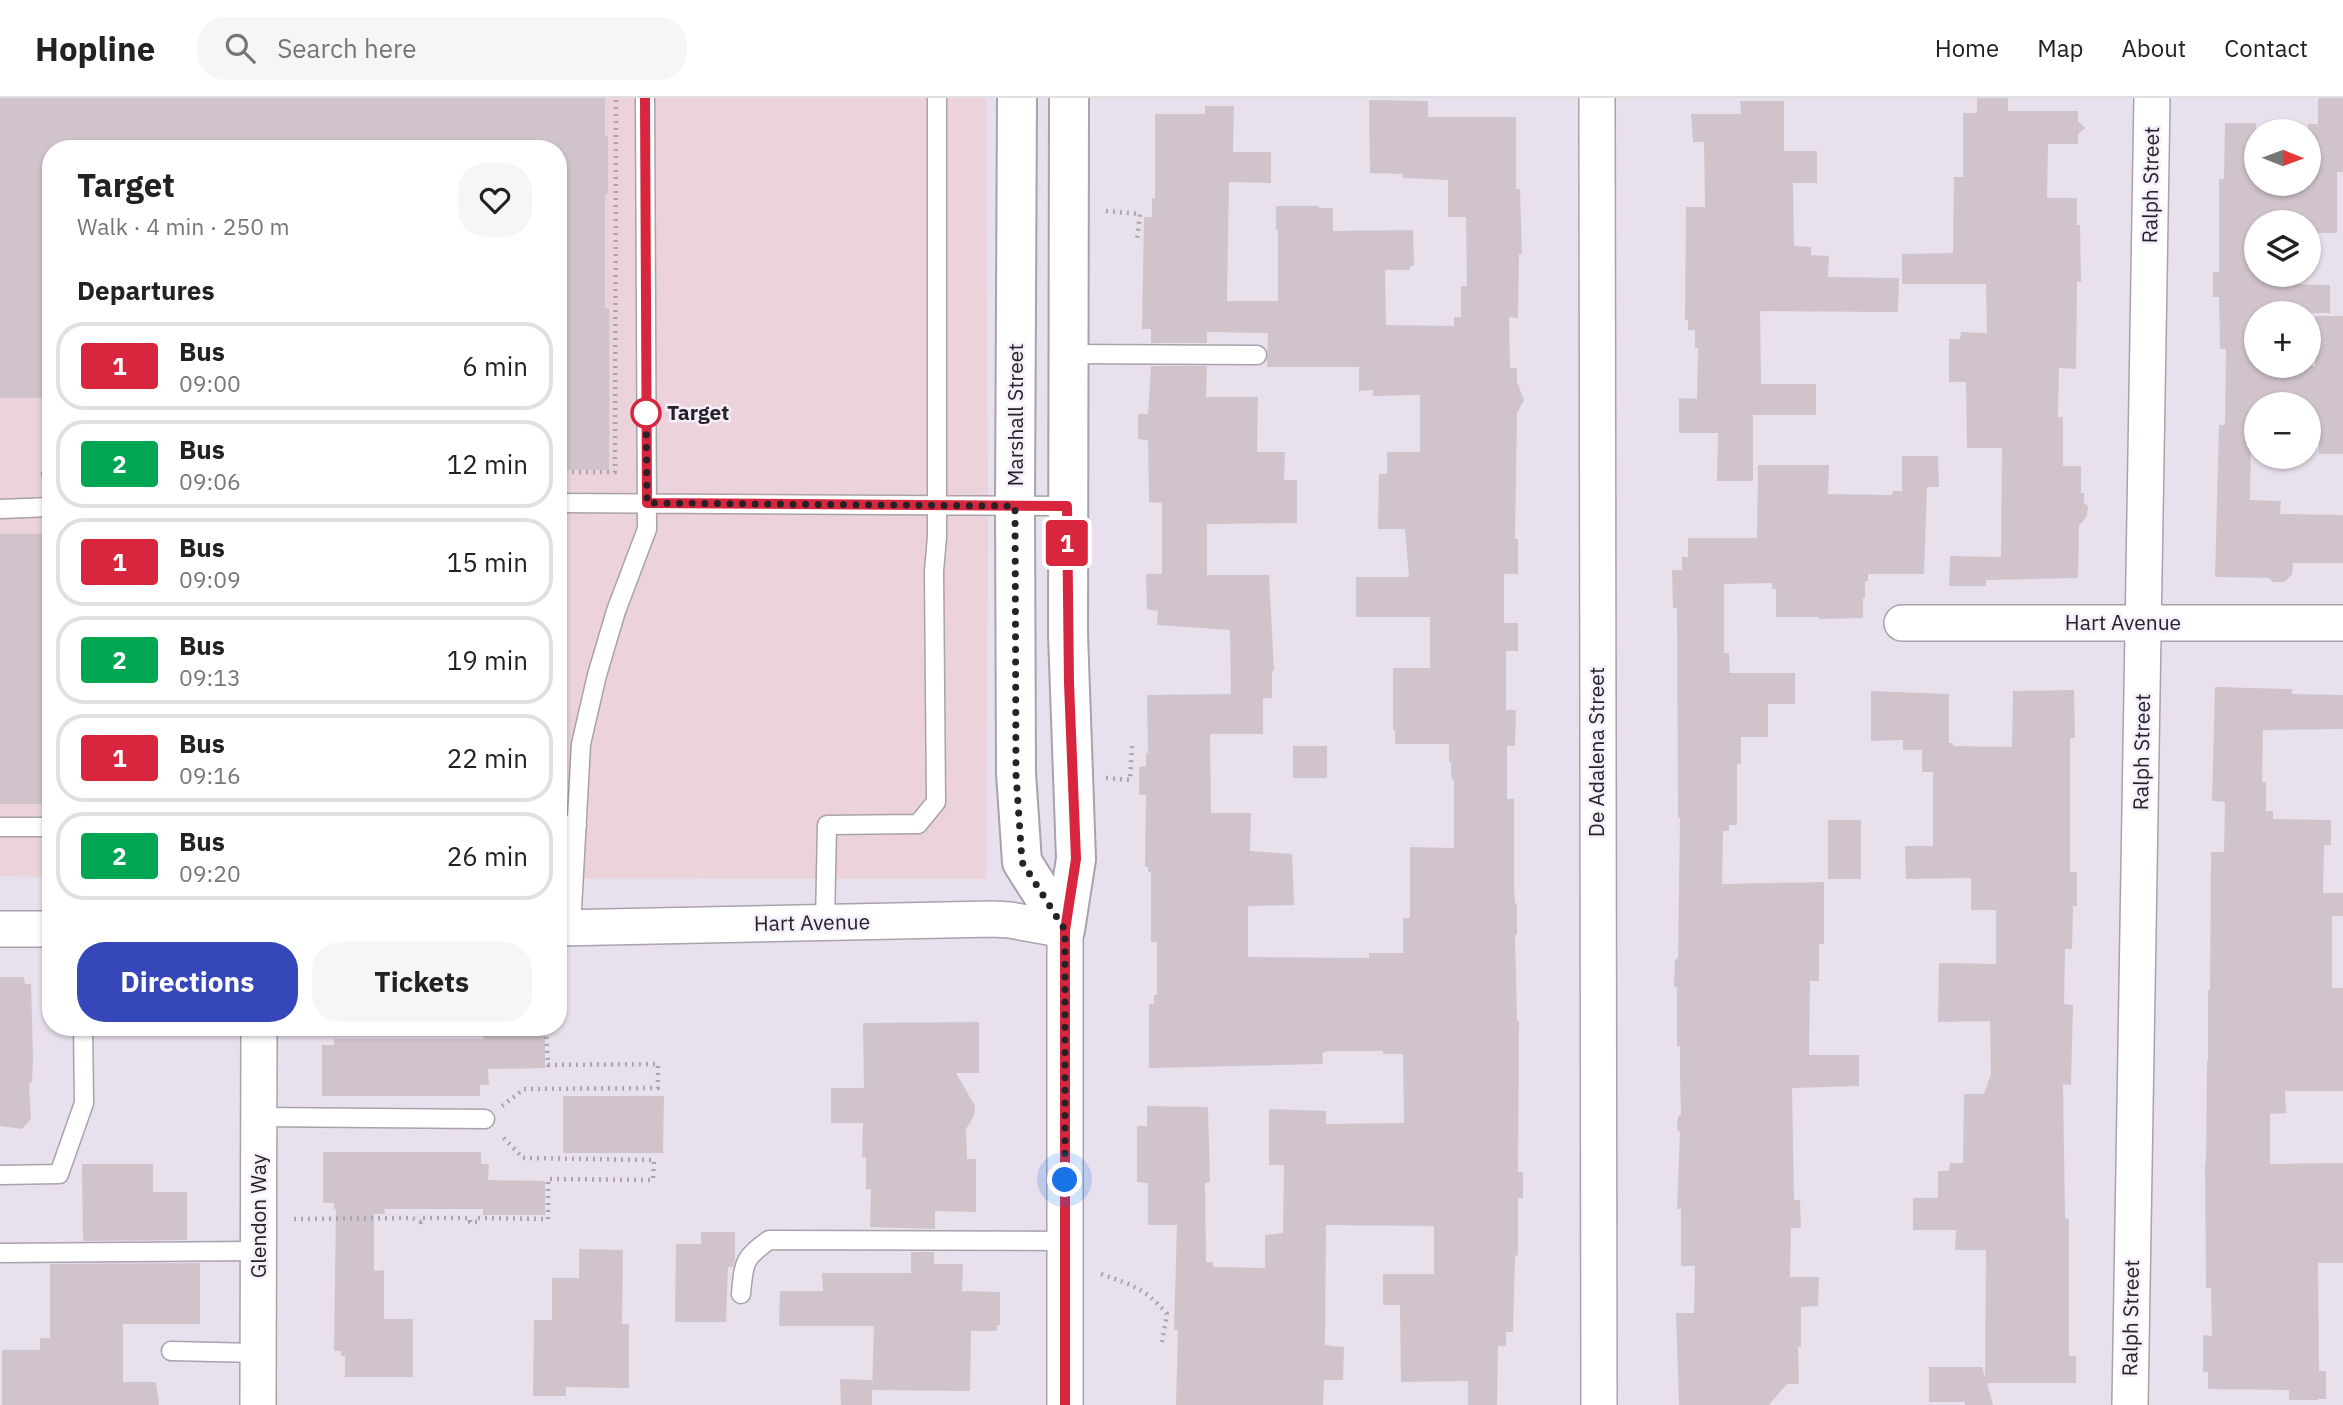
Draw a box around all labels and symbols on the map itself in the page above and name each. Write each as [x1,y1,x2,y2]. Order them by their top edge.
north arrow [2244,119,2320,196]
street label: Ralph Street [2135,126,2165,244]
street label: Marshall Street [1001,343,1029,487]
marker: Target [631,398,661,428]
place label: Target [667,398,729,426]
line badge: 1 [1044,520,1090,566]
street label: Hart Avenue [2065,608,2181,636]
street label: De Adalena Street [1582,667,1610,837]
street label: Ralph Street [2126,693,2156,811]
street label: Hart Avenue [754,907,870,937]
street label: Glendon Way [244,1153,272,1278]
your location [1047,1162,1082,1197]
street label: Ralph Street [2115,1259,2145,1377]

